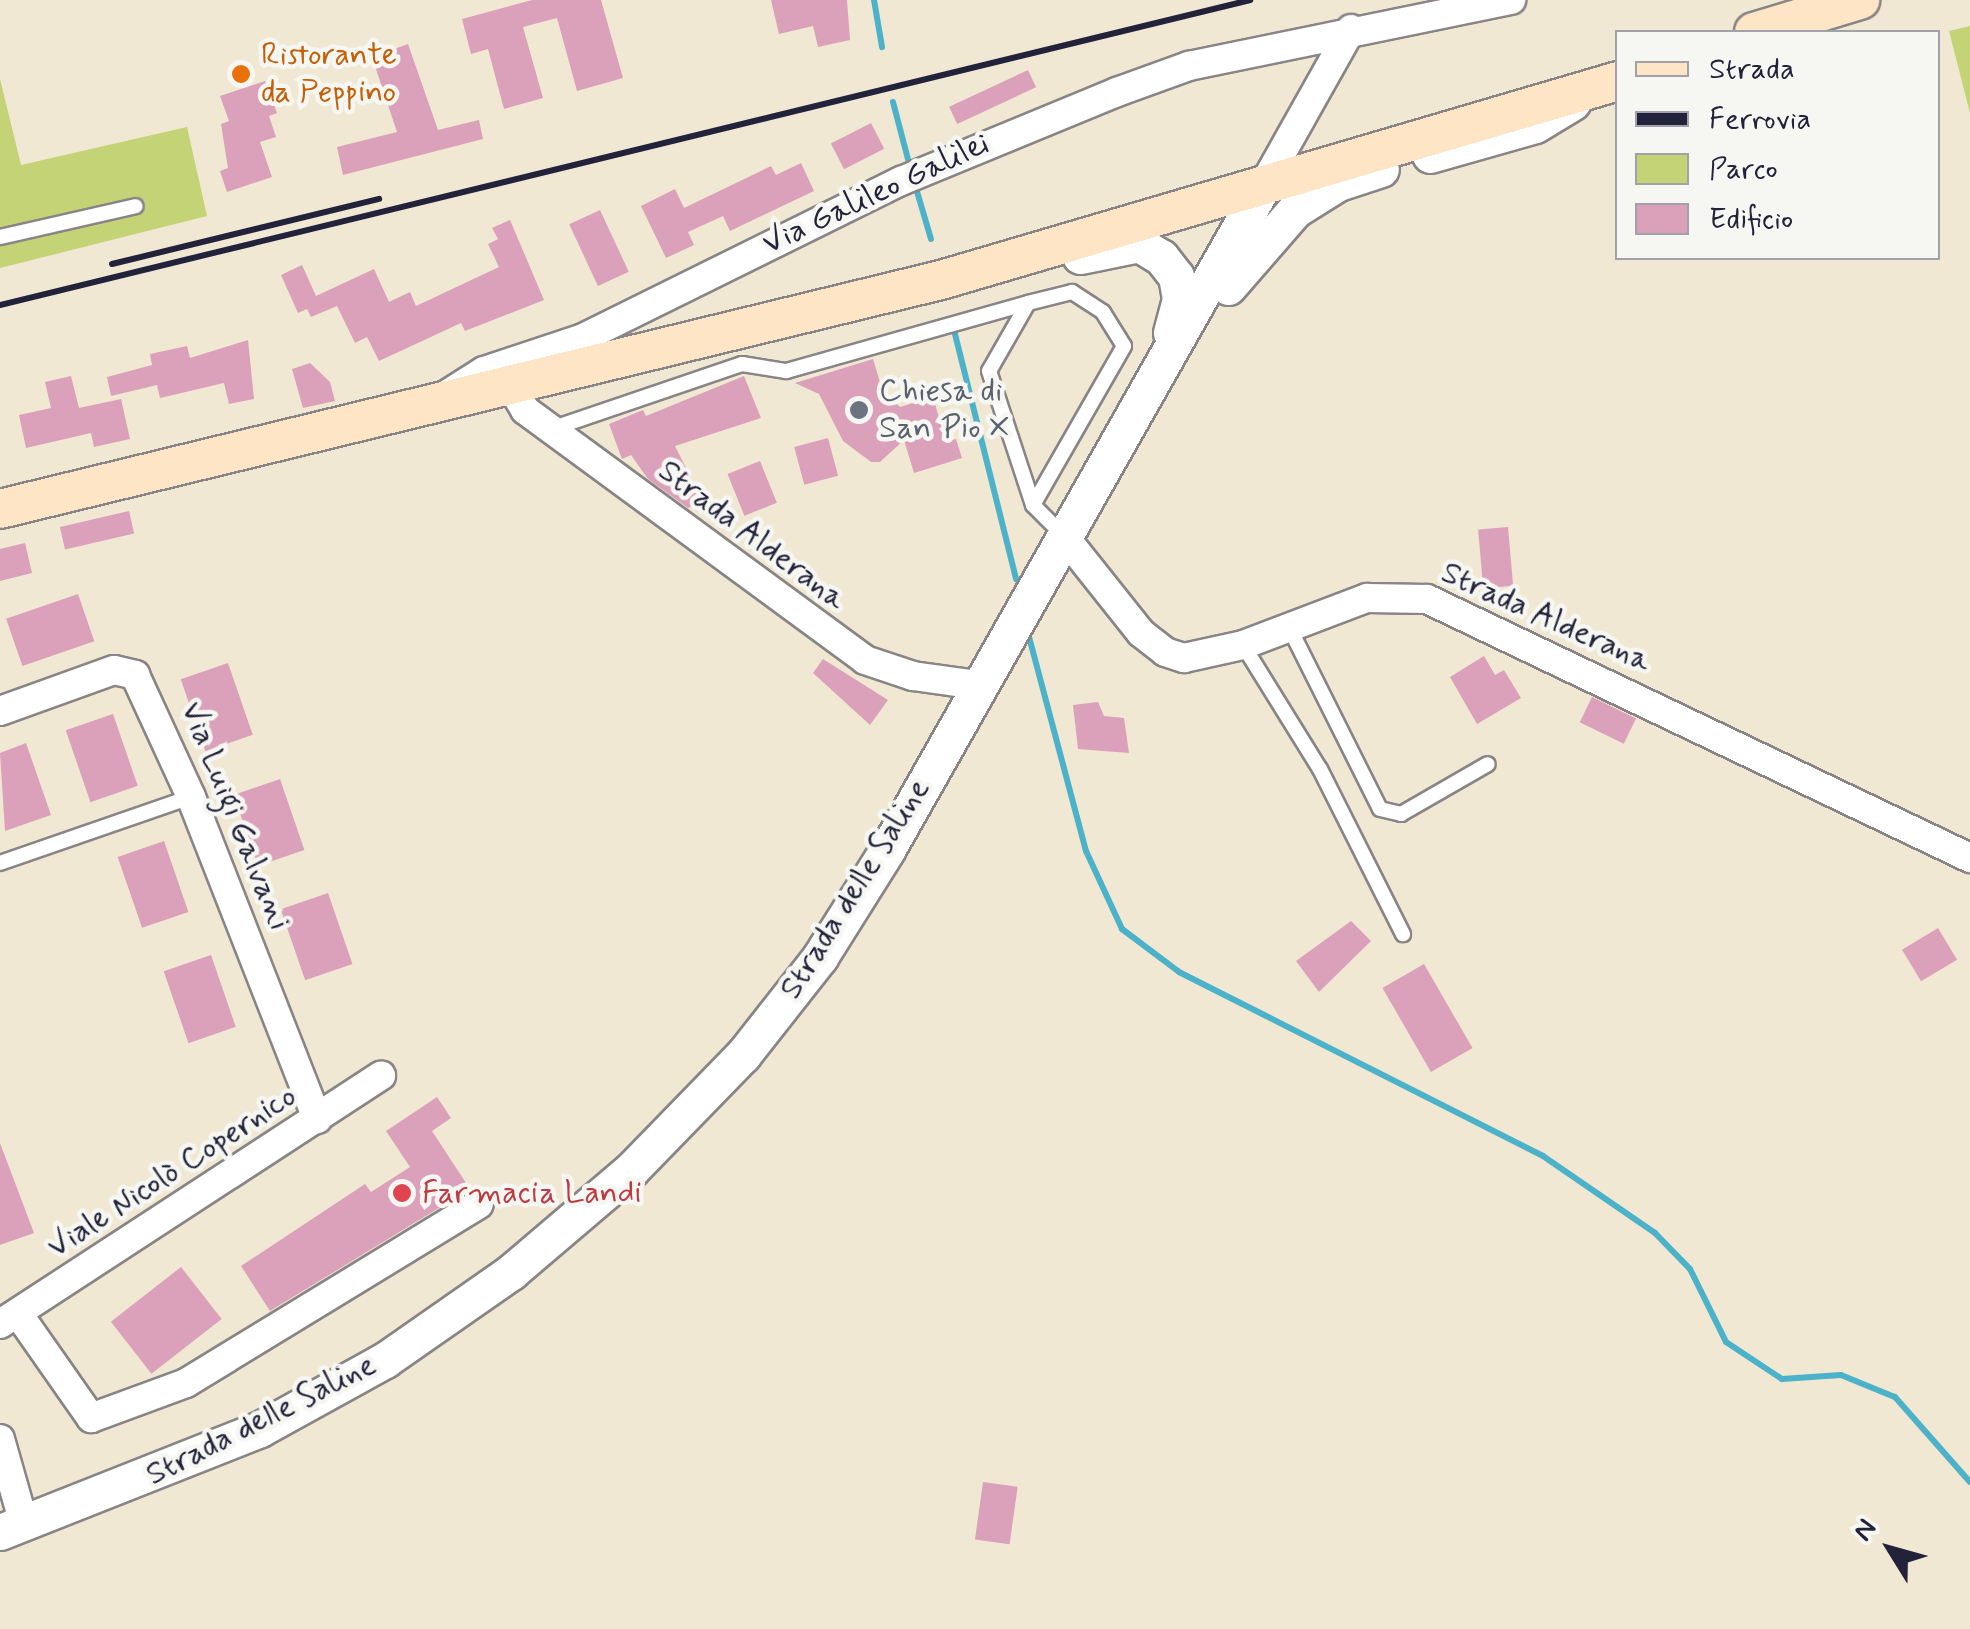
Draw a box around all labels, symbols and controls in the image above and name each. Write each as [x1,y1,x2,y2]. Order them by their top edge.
legend [1615,30,1940,260]
place label: Ristorante da Peppino [261,37,397,112]
text: Strada [1709,50,1795,89]
marker: Ristorante da Peppino [230,63,252,85]
text: Ferrovia [1709,100,1811,139]
street label: Via Galileo Galilei [760,126,992,262]
text: Parco [1709,150,1778,189]
text: Edificio [1709,200,1793,239]
place label: Chiesa di San Pio X [879,373,1007,448]
marker: Chiesa di San Pio X [848,399,870,421]
street label: Strada Alderana [651,452,853,618]
street label: Strada Alderana [1435,554,1657,680]
street label: Via Luigi Galvani [176,706,294,926]
street label: Strada delle Saline [772,771,938,1007]
street label: Viale Nicolò Copernico [40,1077,304,1267]
place label: Farmacia Landi [422,1174,643,1212]
marker: Farmacia Landi [391,1182,413,1204]
street label: Strada delle Saline [139,1345,383,1495]
north arrow [1840,1499,1940,1599]
text: N [1845,1512,1886,1549]

